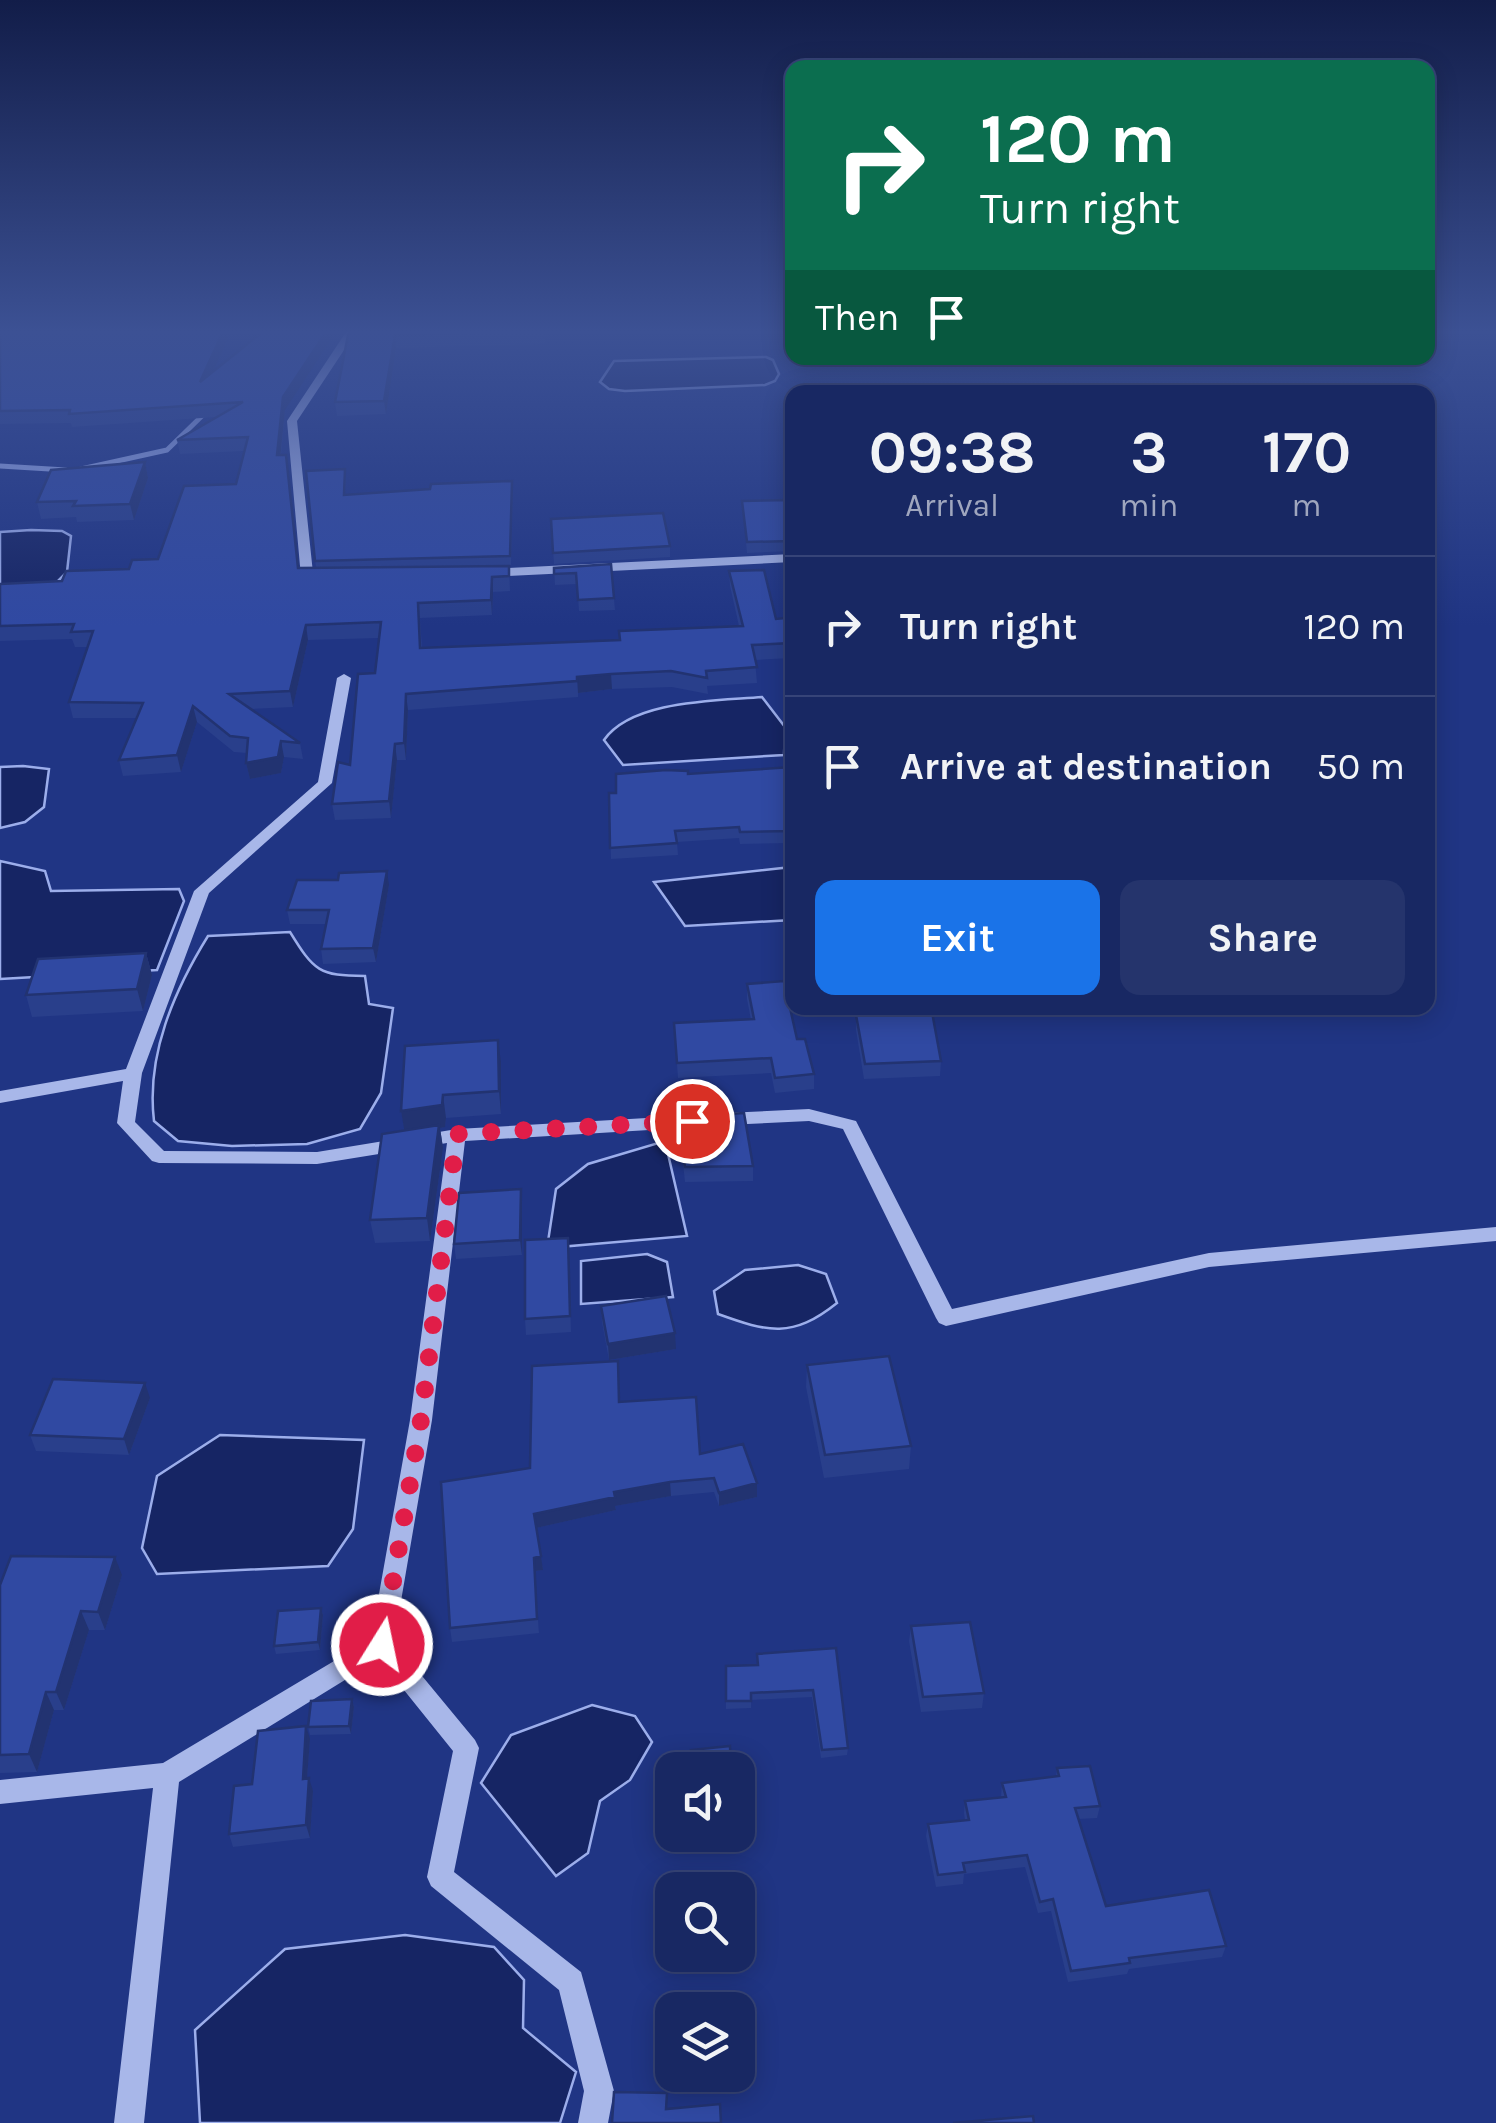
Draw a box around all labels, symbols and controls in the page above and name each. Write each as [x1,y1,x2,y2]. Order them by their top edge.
text: 120 m [980,98,1176,180]
icon: right [815,100,945,230]
text: Turn right [980,182,1180,234]
icon: arrive [919,290,974,345]
text: Then [815,295,899,340]
text: 09:38 [869,417,1036,487]
text: 3 [1130,417,1167,487]
text: 170 [1262,417,1351,487]
text: Arrival [905,487,999,524]
text: min [1119,487,1178,524]
text: m [1292,487,1322,524]
icon: right [815,599,870,654]
text: Turn right [900,604,1077,649]
text: 120 m [1303,604,1405,649]
icon: arrive [815,739,870,794]
text: Arrive at destination [900,744,1272,789]
text: 50 m [1316,744,1405,789]
button: Exit [815,880,1100,995]
button: Share [1120,880,1405,995]
pin [650,1079,735,1164]
icon: arrive [665,1094,720,1149]
position arrow [330,1593,434,1697]
map controls [655,1752,755,2092]
button: sound [655,1752,755,1852]
button: search [655,1872,755,1972]
button: layers [655,1992,755,2092]

